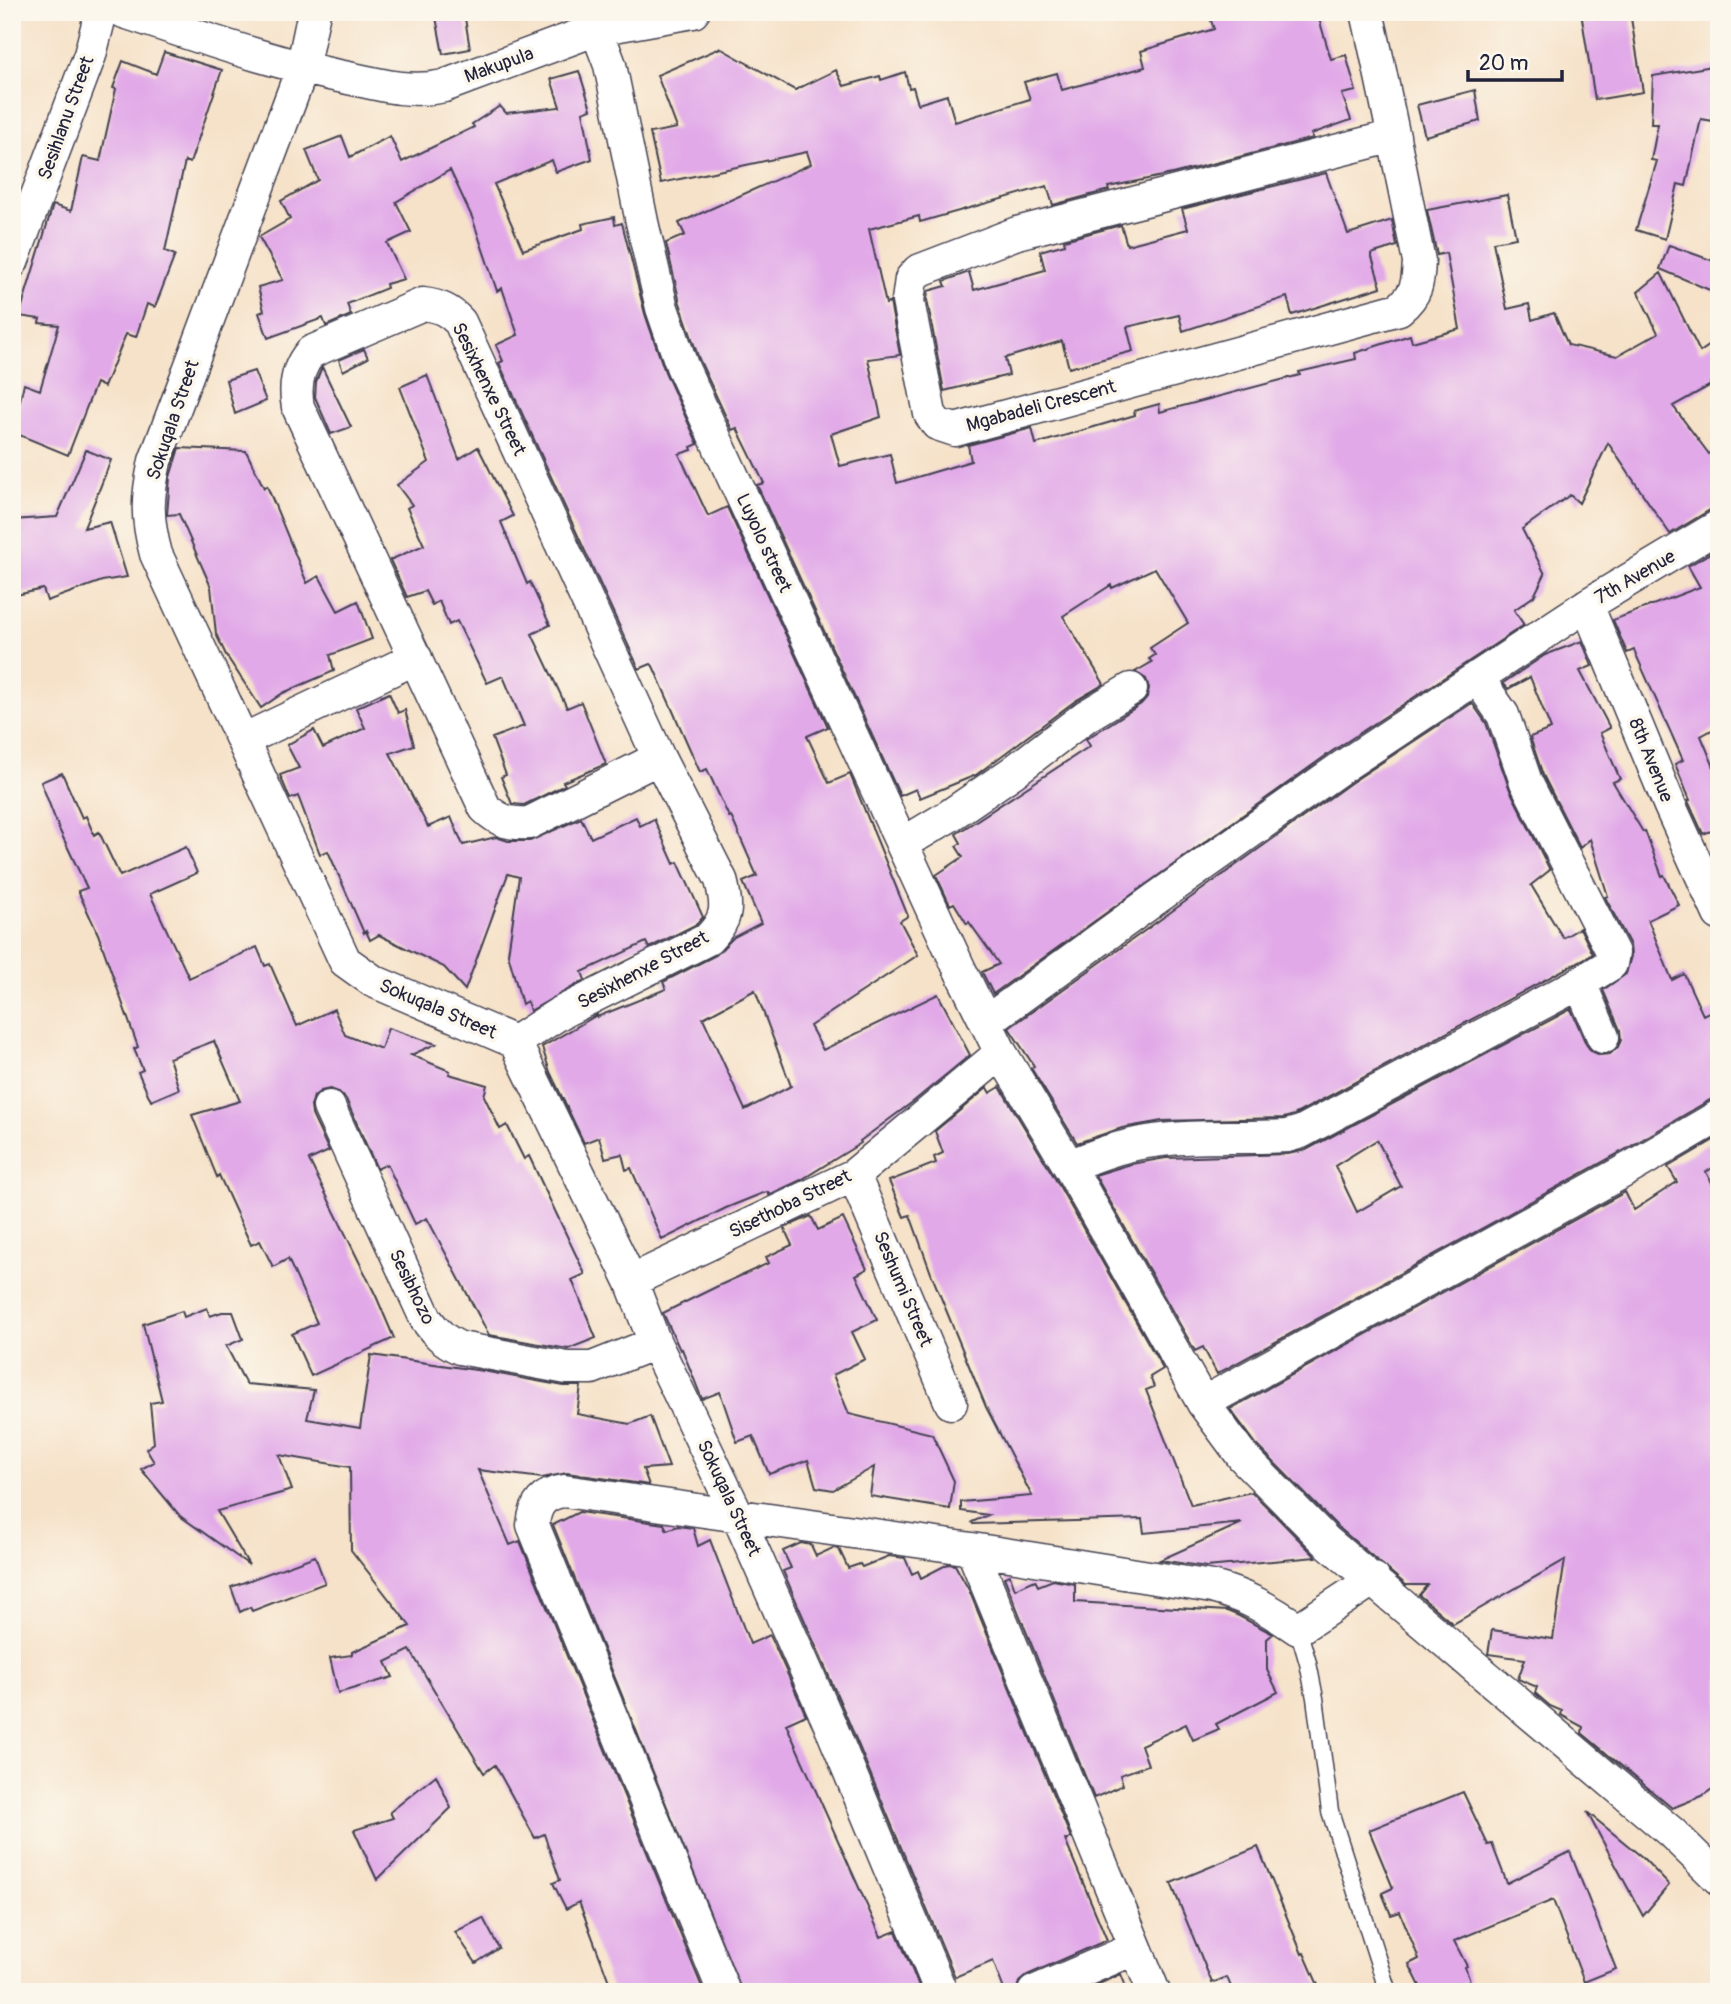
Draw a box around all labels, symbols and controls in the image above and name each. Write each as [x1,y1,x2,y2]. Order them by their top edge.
scale bar [1468,38,1563,82]
street label: Makupula [461,41,537,89]
text: 20 m [1479,50,1528,77]
street label: Sesihlanu Street [32,53,100,183]
street label: Sesixhenxe Street [446,319,532,460]
street label: Sokuqala Street [141,356,205,483]
street label: Mgabadeli Crescent [964,374,1119,438]
street label: Luyolo street [731,490,797,597]
street label: 7th Avenue [1590,544,1680,610]
street label: 8th Avenue [1623,714,1679,806]
street label: Sesixhenxe Street [573,925,713,1015]
street label: Sokuqala Street [376,973,501,1045]
street label: Sisethoba Street [725,1164,855,1244]
street label: Seshumi Street [868,1228,938,1350]
street label: Sesibhozo [383,1245,441,1329]
street label: Sokuqala Street [692,1436,767,1560]

